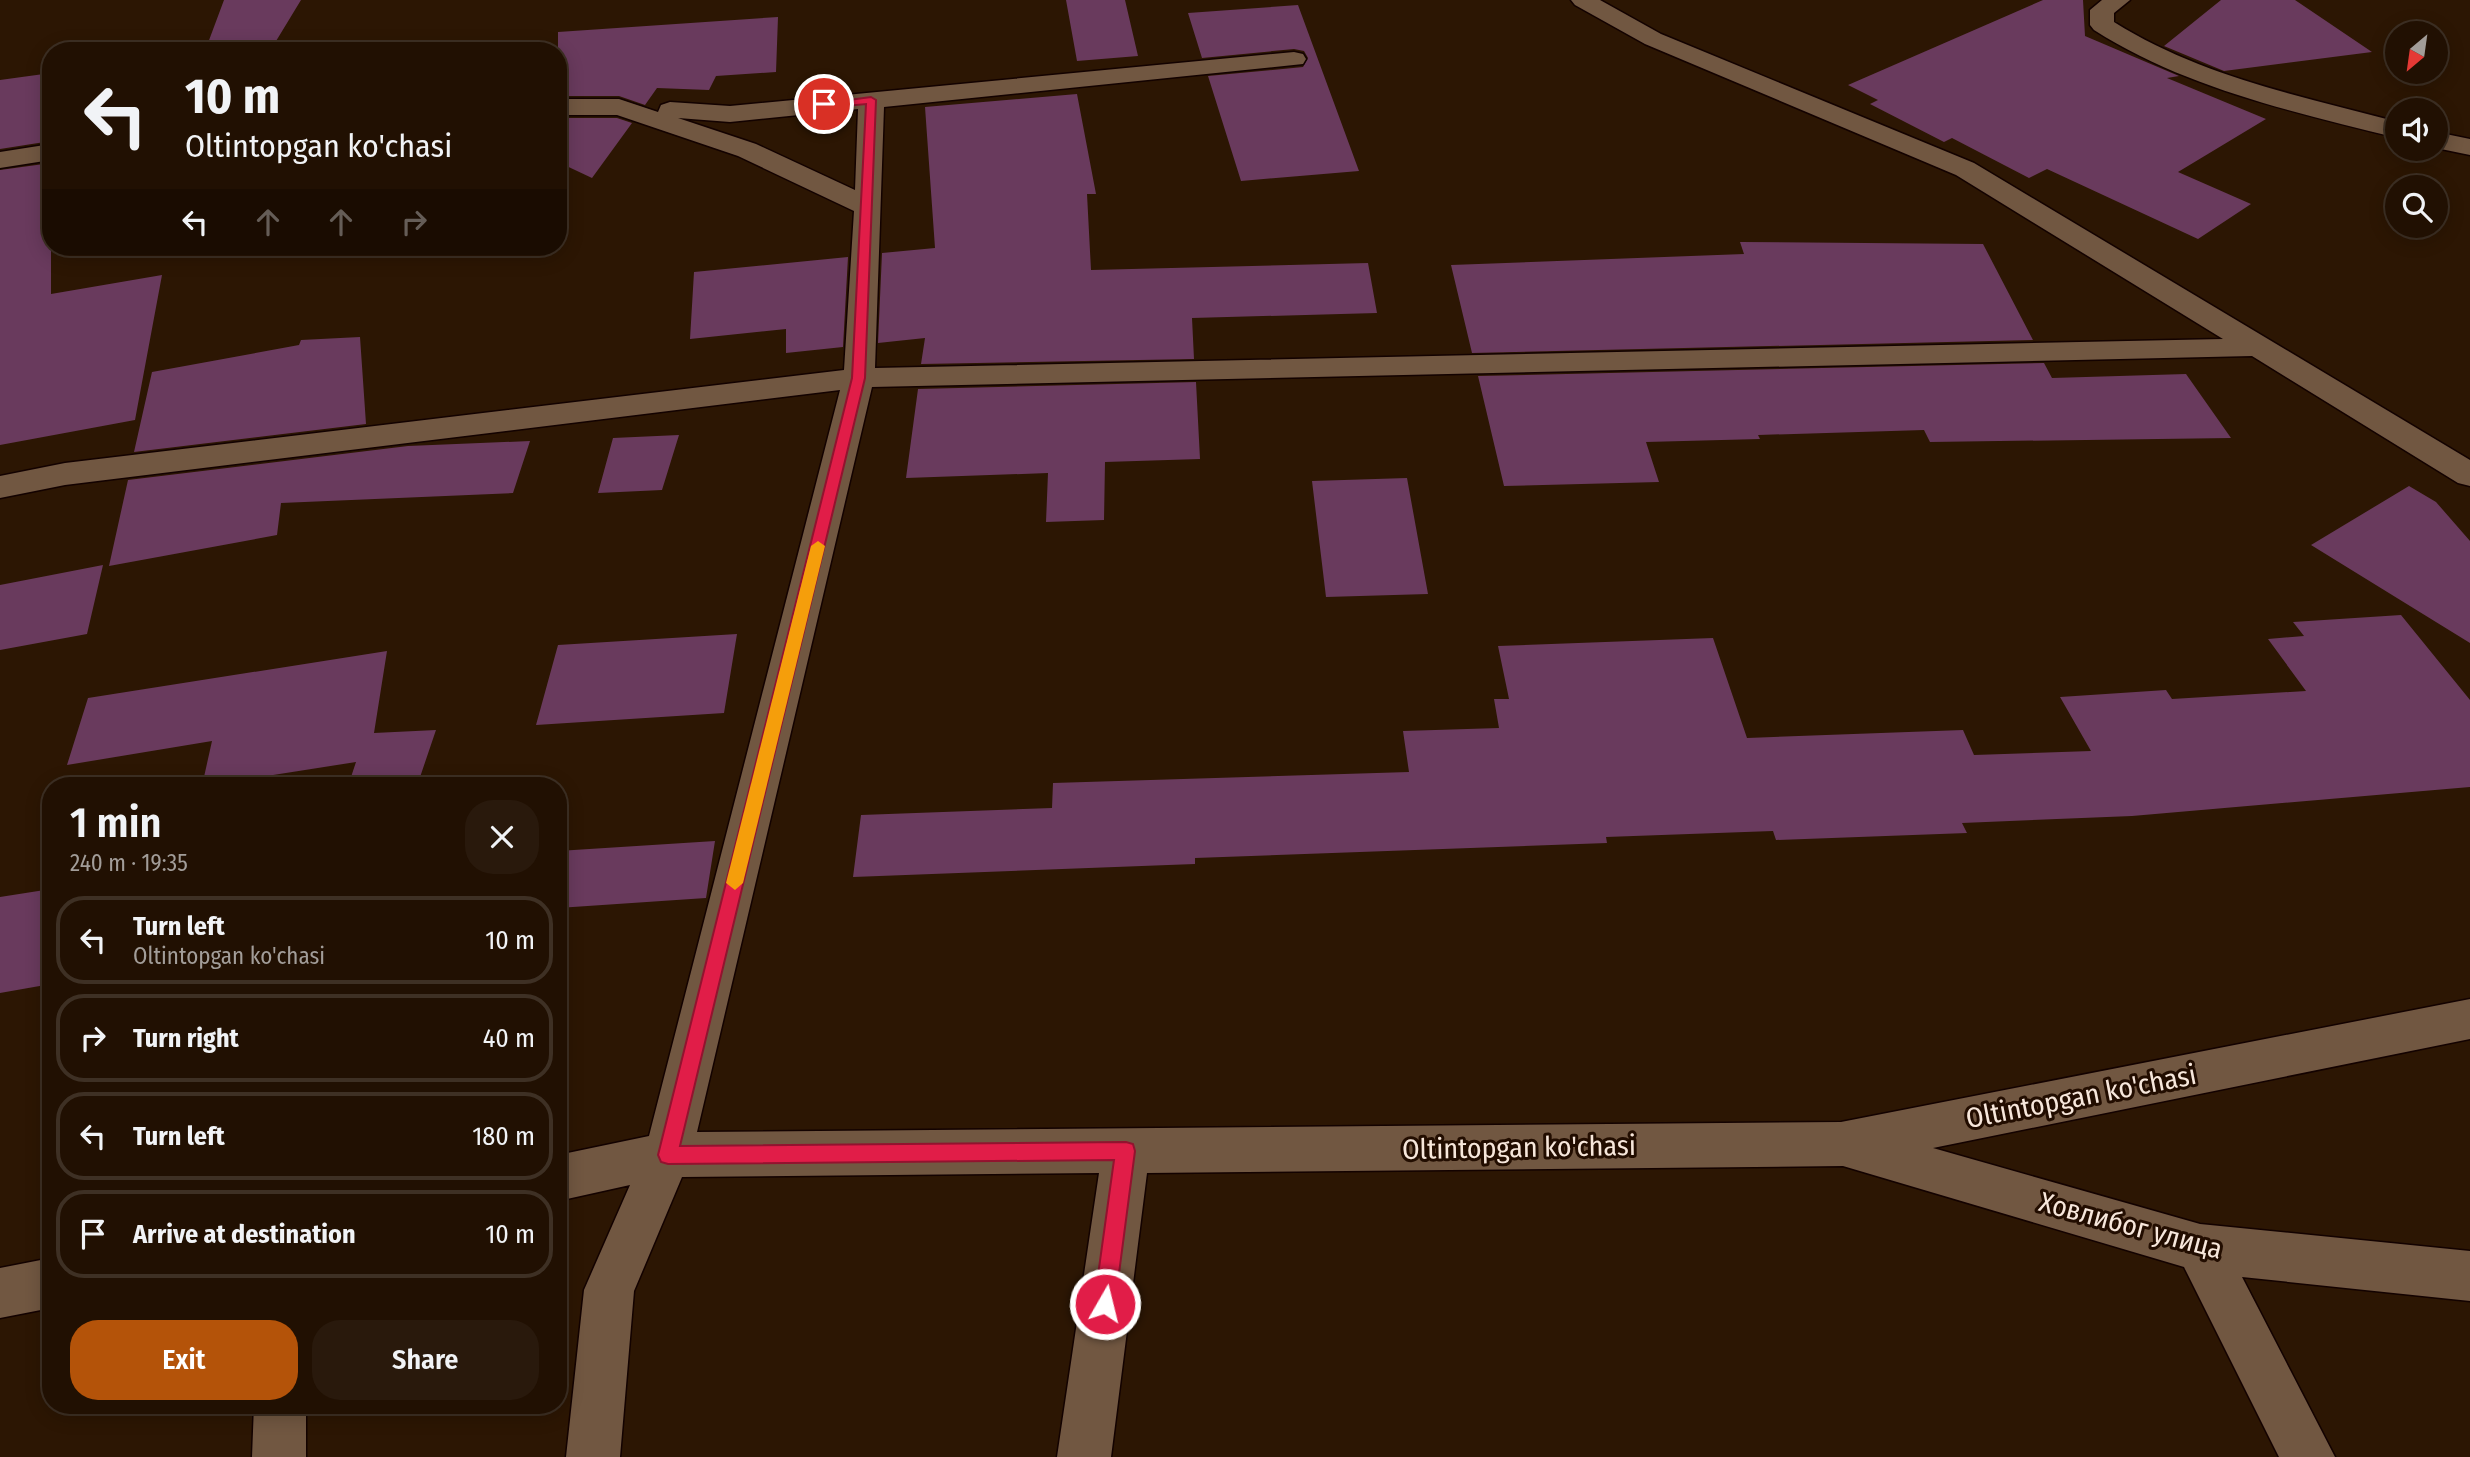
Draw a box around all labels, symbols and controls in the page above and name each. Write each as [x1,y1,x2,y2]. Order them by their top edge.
north arrow [2385,21,2448,84]
map controls [2385,21,2448,238]
text: 10 m [185,67,280,126]
icon: left [70,70,161,161]
pin [794,74,854,134]
icon: arrive [805,85,843,123]
button: sound [2385,98,2448,161]
text: Oltintopgan ko'chasi [185,127,452,165]
button: search [2385,175,2448,238]
icon: left [176,203,214,241]
icon: ahead [249,203,287,241]
icon: ahead [322,203,360,241]
icon: right [395,203,433,241]
text: 1 min [70,798,161,848]
button: close [465,800,539,874]
text: 240 m · 19:35 [70,849,188,877]
text: Turn left [133,911,225,942]
icon: left [74,921,112,959]
text: 10 m [485,925,535,956]
text: Oltintopgan ko'chasi [133,942,325,970]
icon: right [74,1019,112,1057]
text: Turn right [133,1023,239,1054]
text: 40 m [483,1023,535,1054]
street label: Oltintopgan ko'chasi [1963,1058,2199,1135]
icon: left [74,1117,112,1155]
text: Turn left [133,1121,225,1152]
text: 180 m [472,1121,535,1152]
street label: Oltintopgan ko'chasi [1402,1129,1636,1166]
street label: Ховлибог улица [2036,1185,2226,1266]
icon: arrive [74,1215,112,1253]
text: Arrive at destination [133,1219,356,1250]
text: 10 m [485,1219,535,1250]
position arrow [1068,1267,1142,1341]
button: Exit [70,1320,298,1400]
button: Share [312,1320,539,1400]

